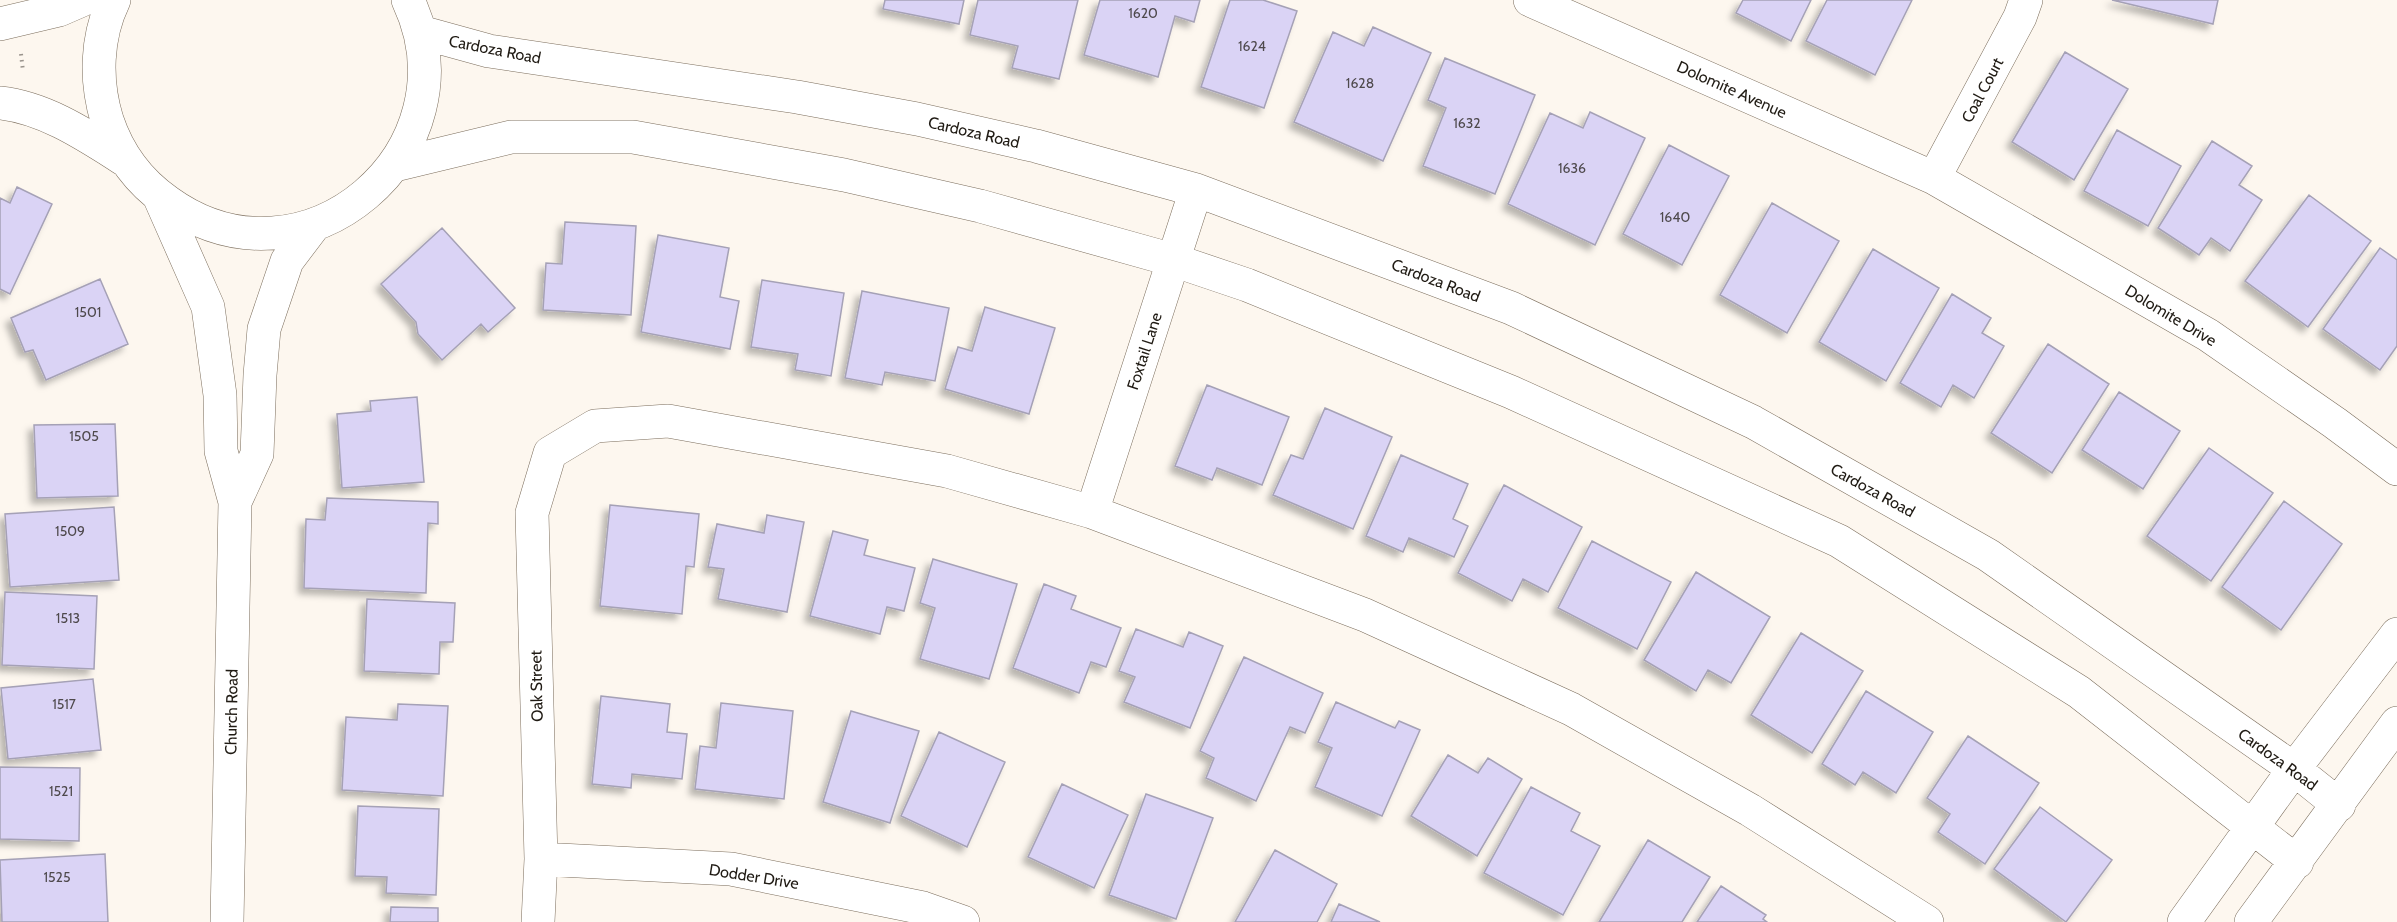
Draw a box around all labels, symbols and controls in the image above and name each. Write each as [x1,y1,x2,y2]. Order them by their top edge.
house number: 1620 [1128,4,1158,22]
street label: Cardoza Road [447,31,543,68]
house number: 1624 [1238,37,1266,55]
street label: Coal Court [1957,54,2008,126]
street label: Dolomite Avenue [1674,57,1790,122]
house number: 1628 [1346,74,1374,92]
street label: Cardoza Road [926,113,1022,152]
house number: 1632 [1453,114,1481,132]
house number: 1636 [1558,159,1586,177]
house number: 1640 [1660,208,1690,226]
street label: Cardoza Road [1389,255,1483,306]
street label: Dolomite Drive [2122,281,2220,350]
house number: 1501 [75,303,101,321]
street label: Foxtail Lane [1123,310,1166,392]
house number: 1505 [69,427,99,445]
street label: Cardoza Road [1827,459,1918,521]
house number: 1509 [55,522,85,540]
house number: 1513 [56,609,80,627]
street label: Oak Street [526,649,547,722]
street label: Church Road [221,669,242,755]
house number: 1517 [52,695,76,713]
street label: Cardoza Road [2234,724,2321,795]
house number: 1521 [49,782,73,800]
street label: Dodder Drive [708,860,800,893]
house number: 1525 [43,868,71,886]

